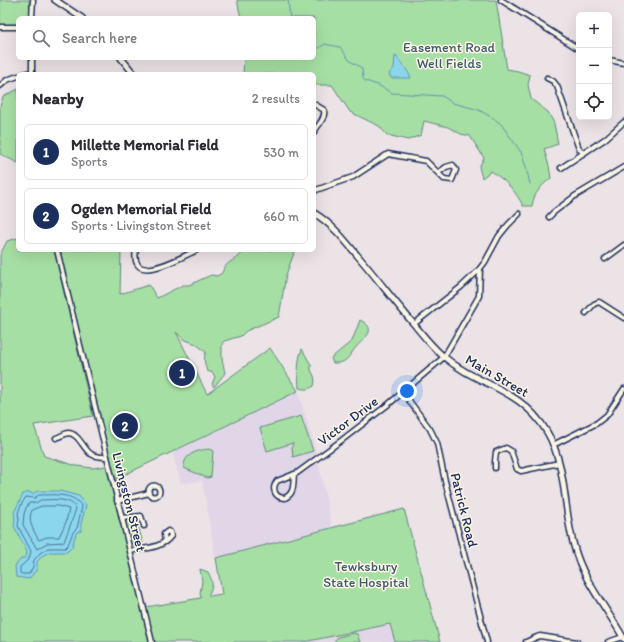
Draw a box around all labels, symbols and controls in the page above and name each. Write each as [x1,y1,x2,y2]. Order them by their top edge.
map controls [576,12,612,120]
button: + [576,12,612,48]
search box [16,16,316,60]
icon: search [30,27,52,49]
text: Search here [62,29,137,47]
park label: Easement Road Well Fields [403,39,496,72]
button: − [576,48,612,84]
button: locate [576,84,612,120]
text: Nearby [32,88,84,108]
text: 2 results [252,91,300,106]
text: Millette Memorial Field [71,136,219,154]
text: 1 [43,145,49,160]
text: 530 m [263,145,299,160]
text: Sports [71,154,107,169]
text: Ogden Memorial Field [71,200,211,218]
text: 2 [43,209,49,224]
text: 660 m [263,209,299,224]
text: Sports · Livingston Street [71,218,211,233]
street label: Main Street [462,351,532,401]
pin: 1 [169,358,195,388]
your location [397,381,417,401]
street label: Victor Drive [315,393,382,449]
pin: 2 [112,411,138,441]
street label: Livingston Street [108,450,150,554]
street label: Patrick Road [447,471,482,550]
park label: Tewksbury State Hospital [323,558,409,591]

